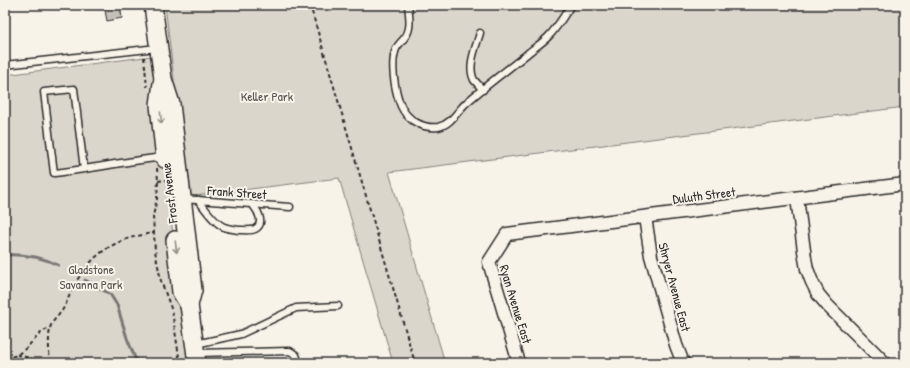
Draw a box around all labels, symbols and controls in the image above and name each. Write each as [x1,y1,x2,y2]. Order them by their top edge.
park label: Keller Park [241,87,294,105]
one-way arrow [157,111,164,124]
street label: Frost Avenue [156,162,182,225]
street label: Frank Street [206,181,268,203]
street label: Duluth Street [672,182,737,208]
one-way arrow [172,240,179,253]
street label: Shryer Avenue East [654,241,696,334]
park label: Gladstone Savanna Park [60,260,123,293]
street label: Ryan Avenue East [495,262,537,346]

